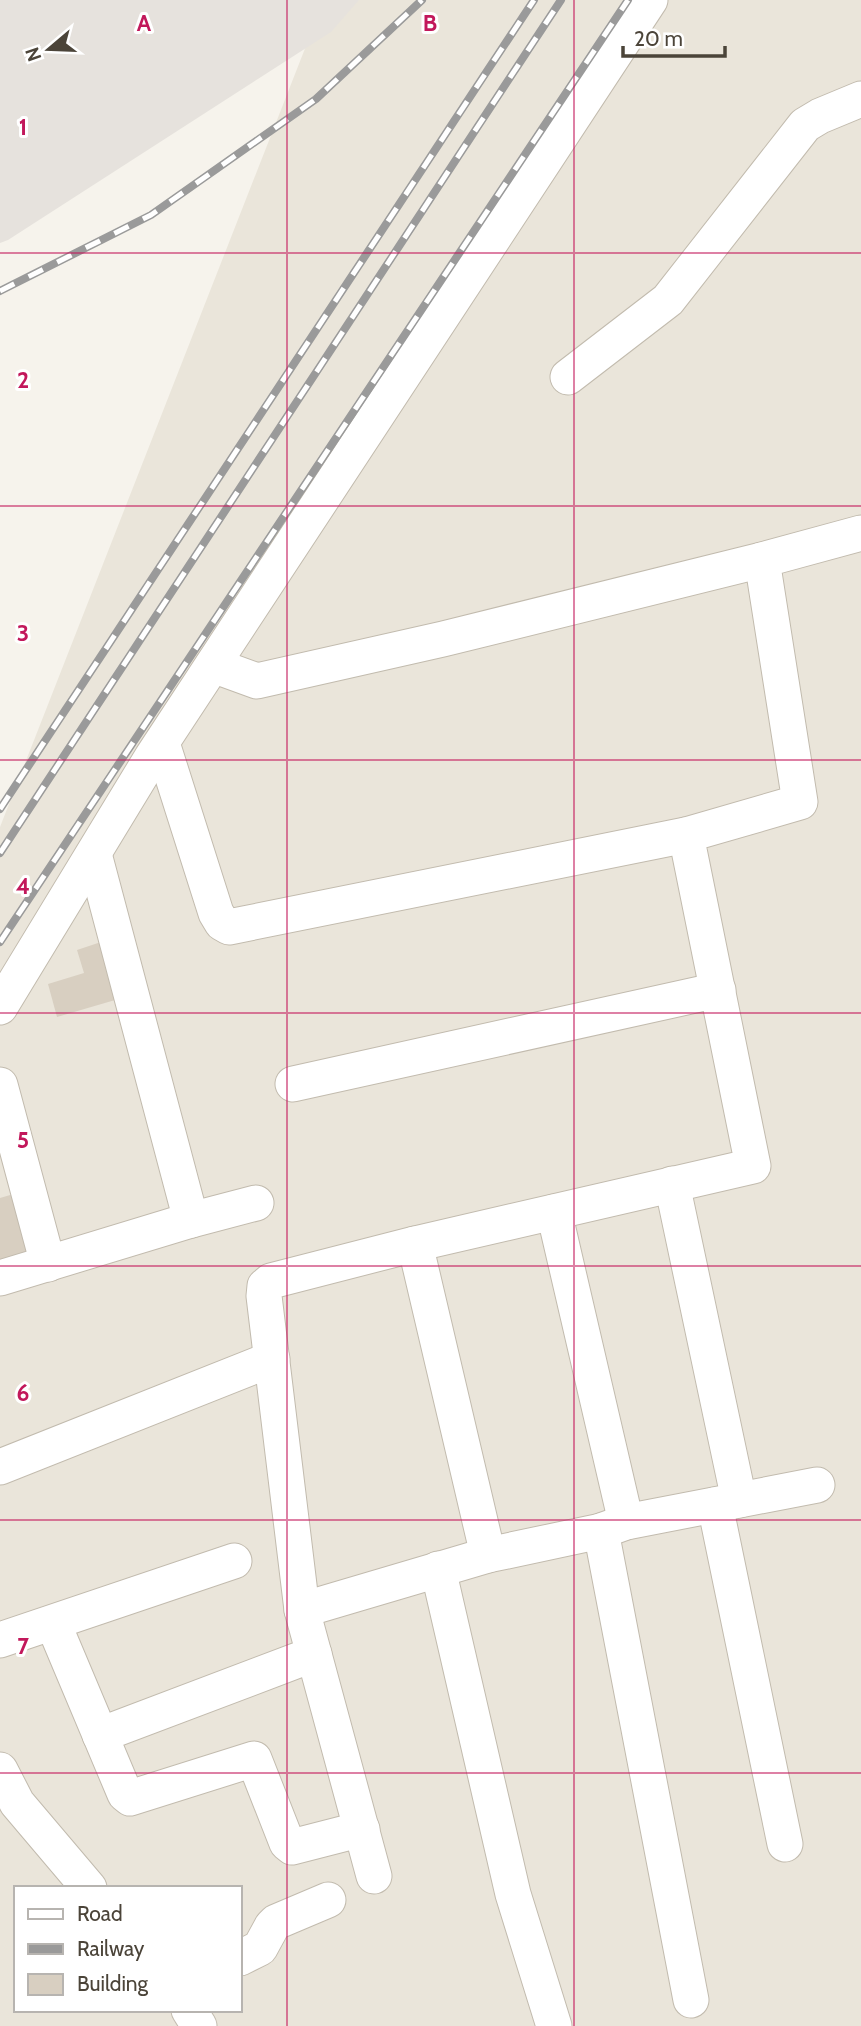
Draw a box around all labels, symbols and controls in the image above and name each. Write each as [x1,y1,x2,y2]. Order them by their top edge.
text: A [137,9,152,37]
text: B [423,9,437,37]
north arrow [14,14,84,84]
scale bar [623,14,724,58]
text: 20 m [634,26,683,51]
text: N [20,44,46,64]
text: 1 [19,113,27,141]
text: 2 [17,366,29,394]
text: 3 [17,619,29,647]
text: 4 [16,872,30,900]
text: 5 [17,1126,29,1154]
text: 6 [17,1379,29,1407]
text: 7 [17,1632,29,1660]
legend [14,1886,242,2012]
text: Road [77,1901,123,1926]
text: Railway [77,1936,145,1961]
text: Building [77,1971,149,1996]

